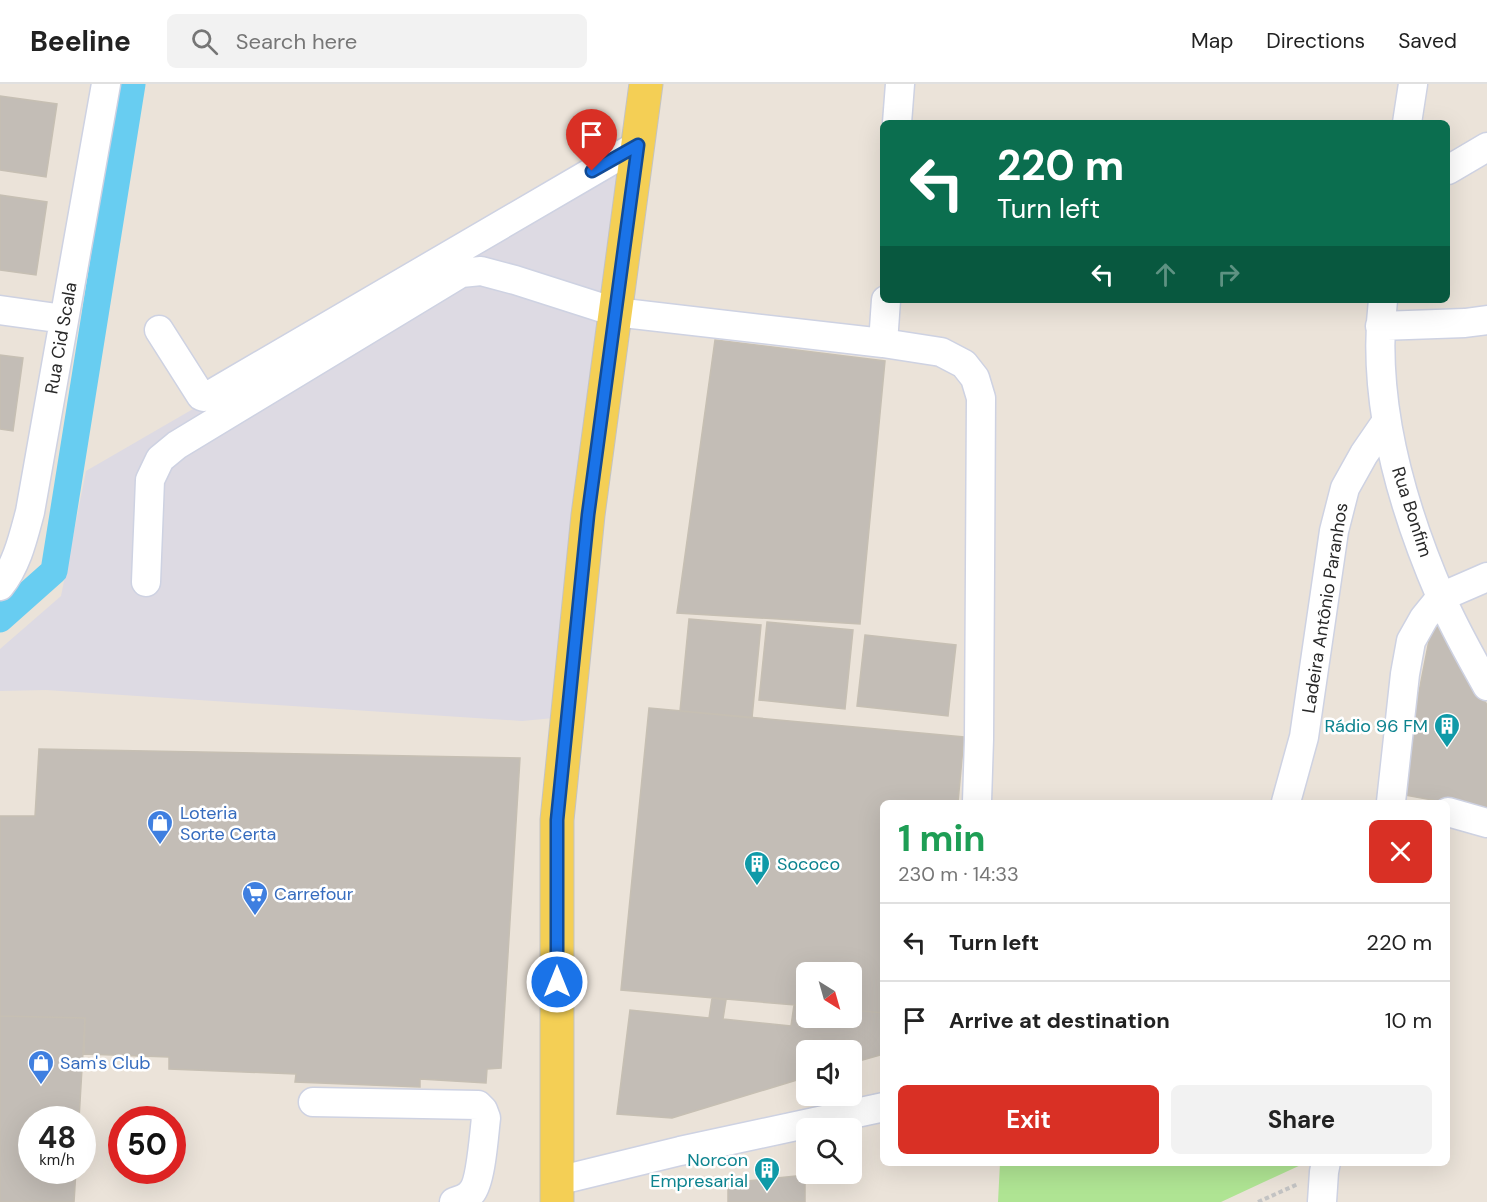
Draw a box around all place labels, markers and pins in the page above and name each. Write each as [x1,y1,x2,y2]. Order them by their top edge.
pin [566,109,617,171]
building icon: Rádio 96 FM [1432,711,1462,749]
place label: Rádio 96 FM [1325,714,1428,738]
place label: Loteria Sorte Certa [180,801,276,846]
shop icon: Loteria Sorte Certa [145,808,175,846]
building icon: Sococo [742,849,772,887]
place label: Sococo [777,852,840,876]
supermarket icon: Carrefour [240,879,270,917]
place label: Carrefour [274,882,354,906]
shop icon: Sam's Club [26,1048,56,1086]
place label: Sam's Club [60,1051,151,1075]
place label: Norcon Empresarial [650,1148,748,1193]
building icon: Norcon Empresarial [752,1155,782,1193]

